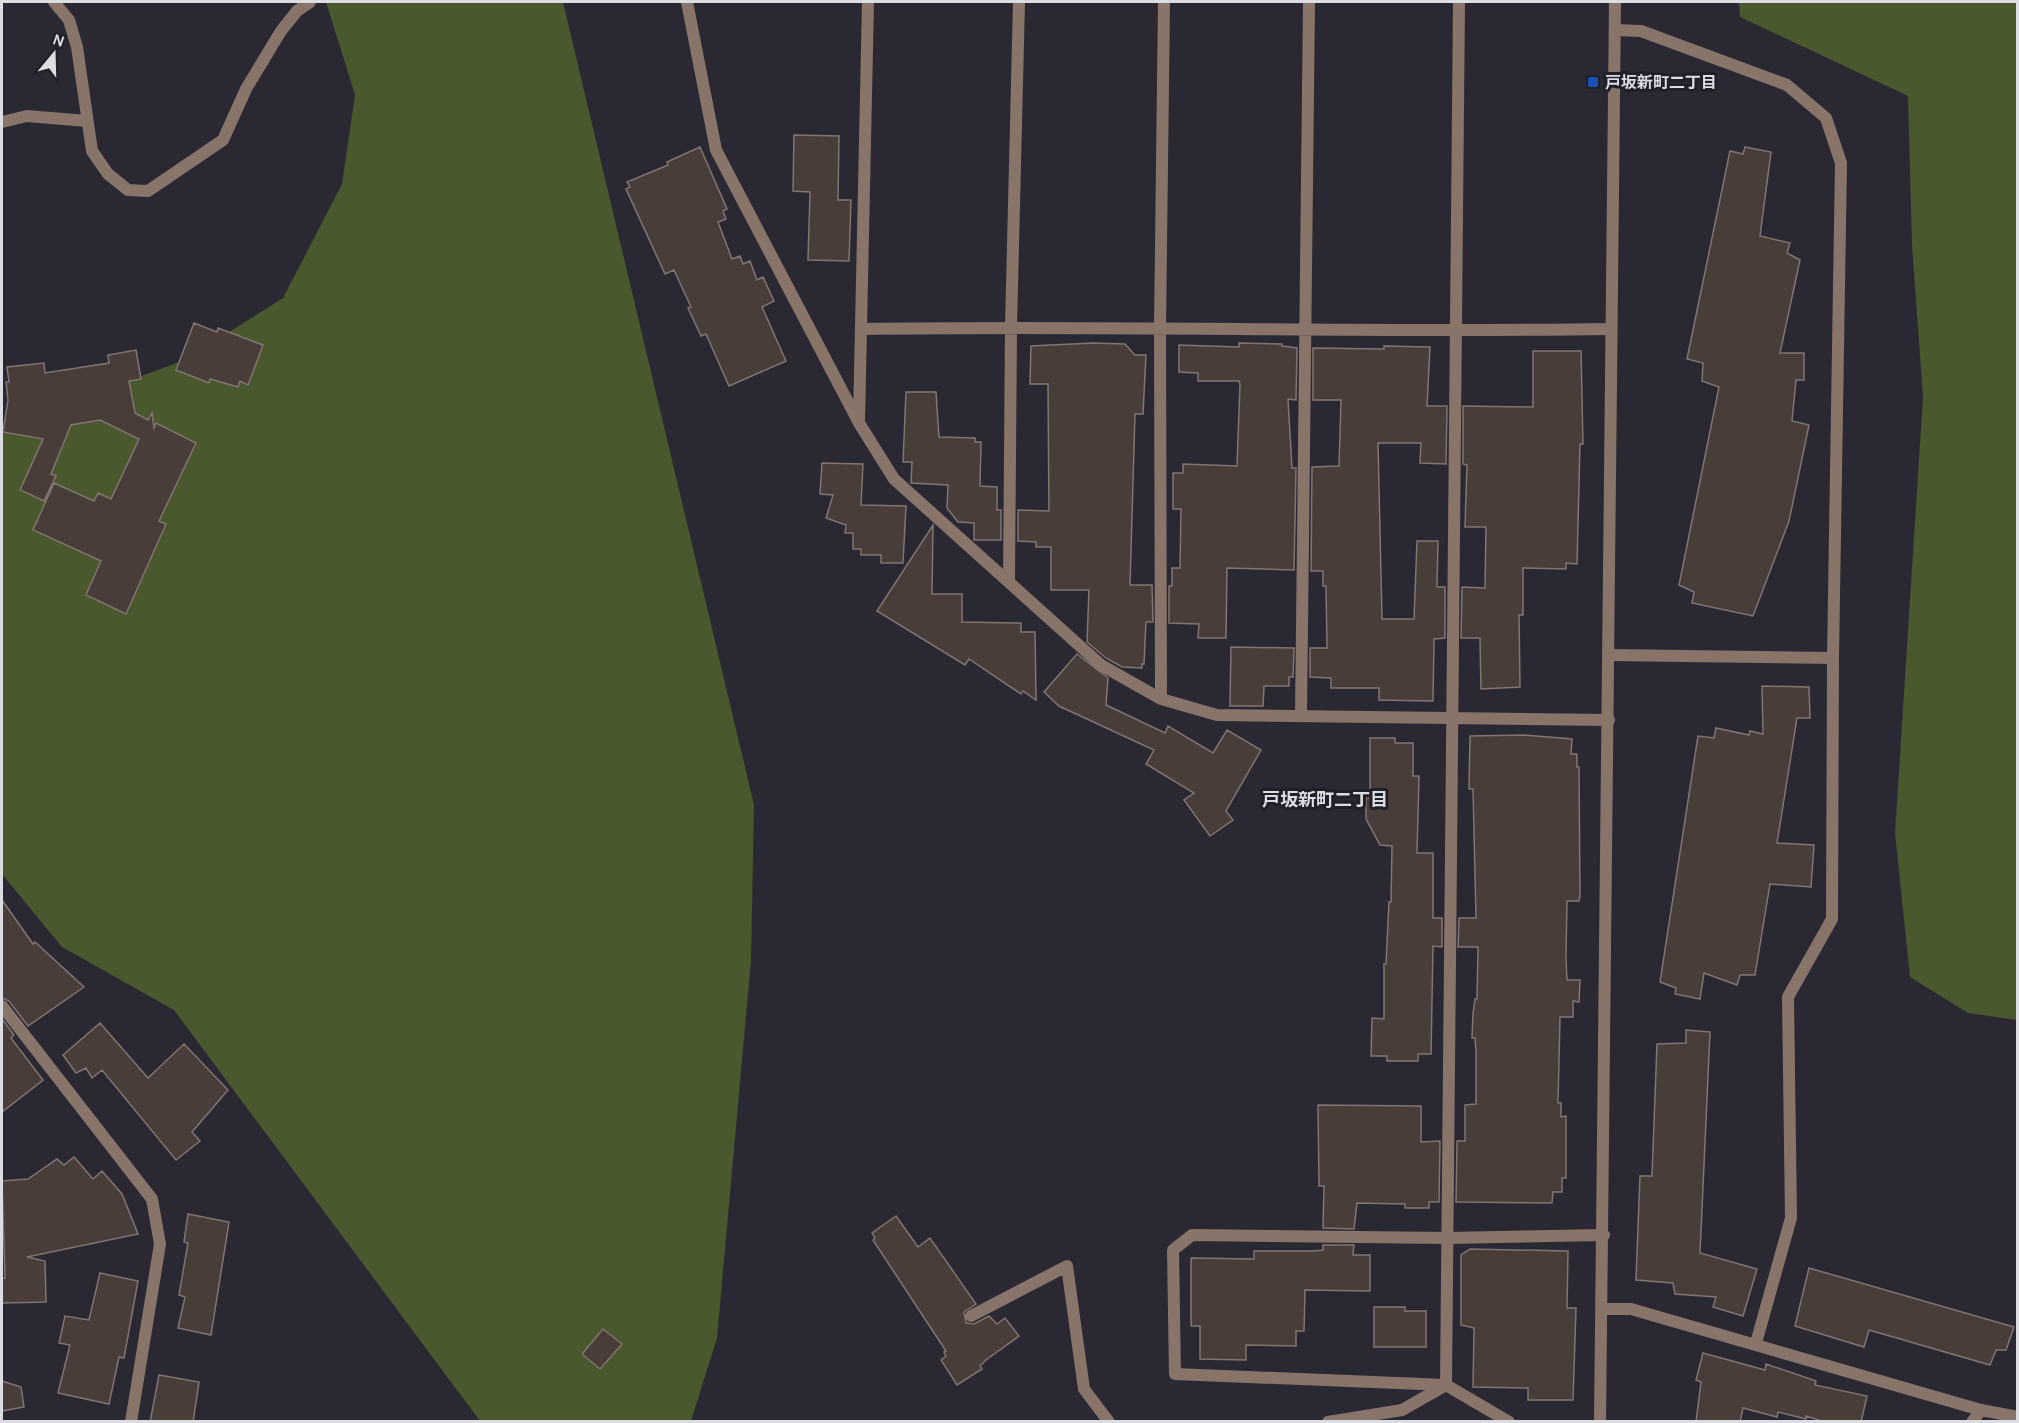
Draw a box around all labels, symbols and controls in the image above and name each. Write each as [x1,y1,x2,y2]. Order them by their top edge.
north arrow [24,24,84,84]
text: N [50,29,67,51]
place label: 戸坂新町二丁目 [1605,73,1717,92]
marker: 戸坂新町二丁目 [1586,75,1600,89]
district label: 戸坂新町二丁目 [1262,789,1388,811]

